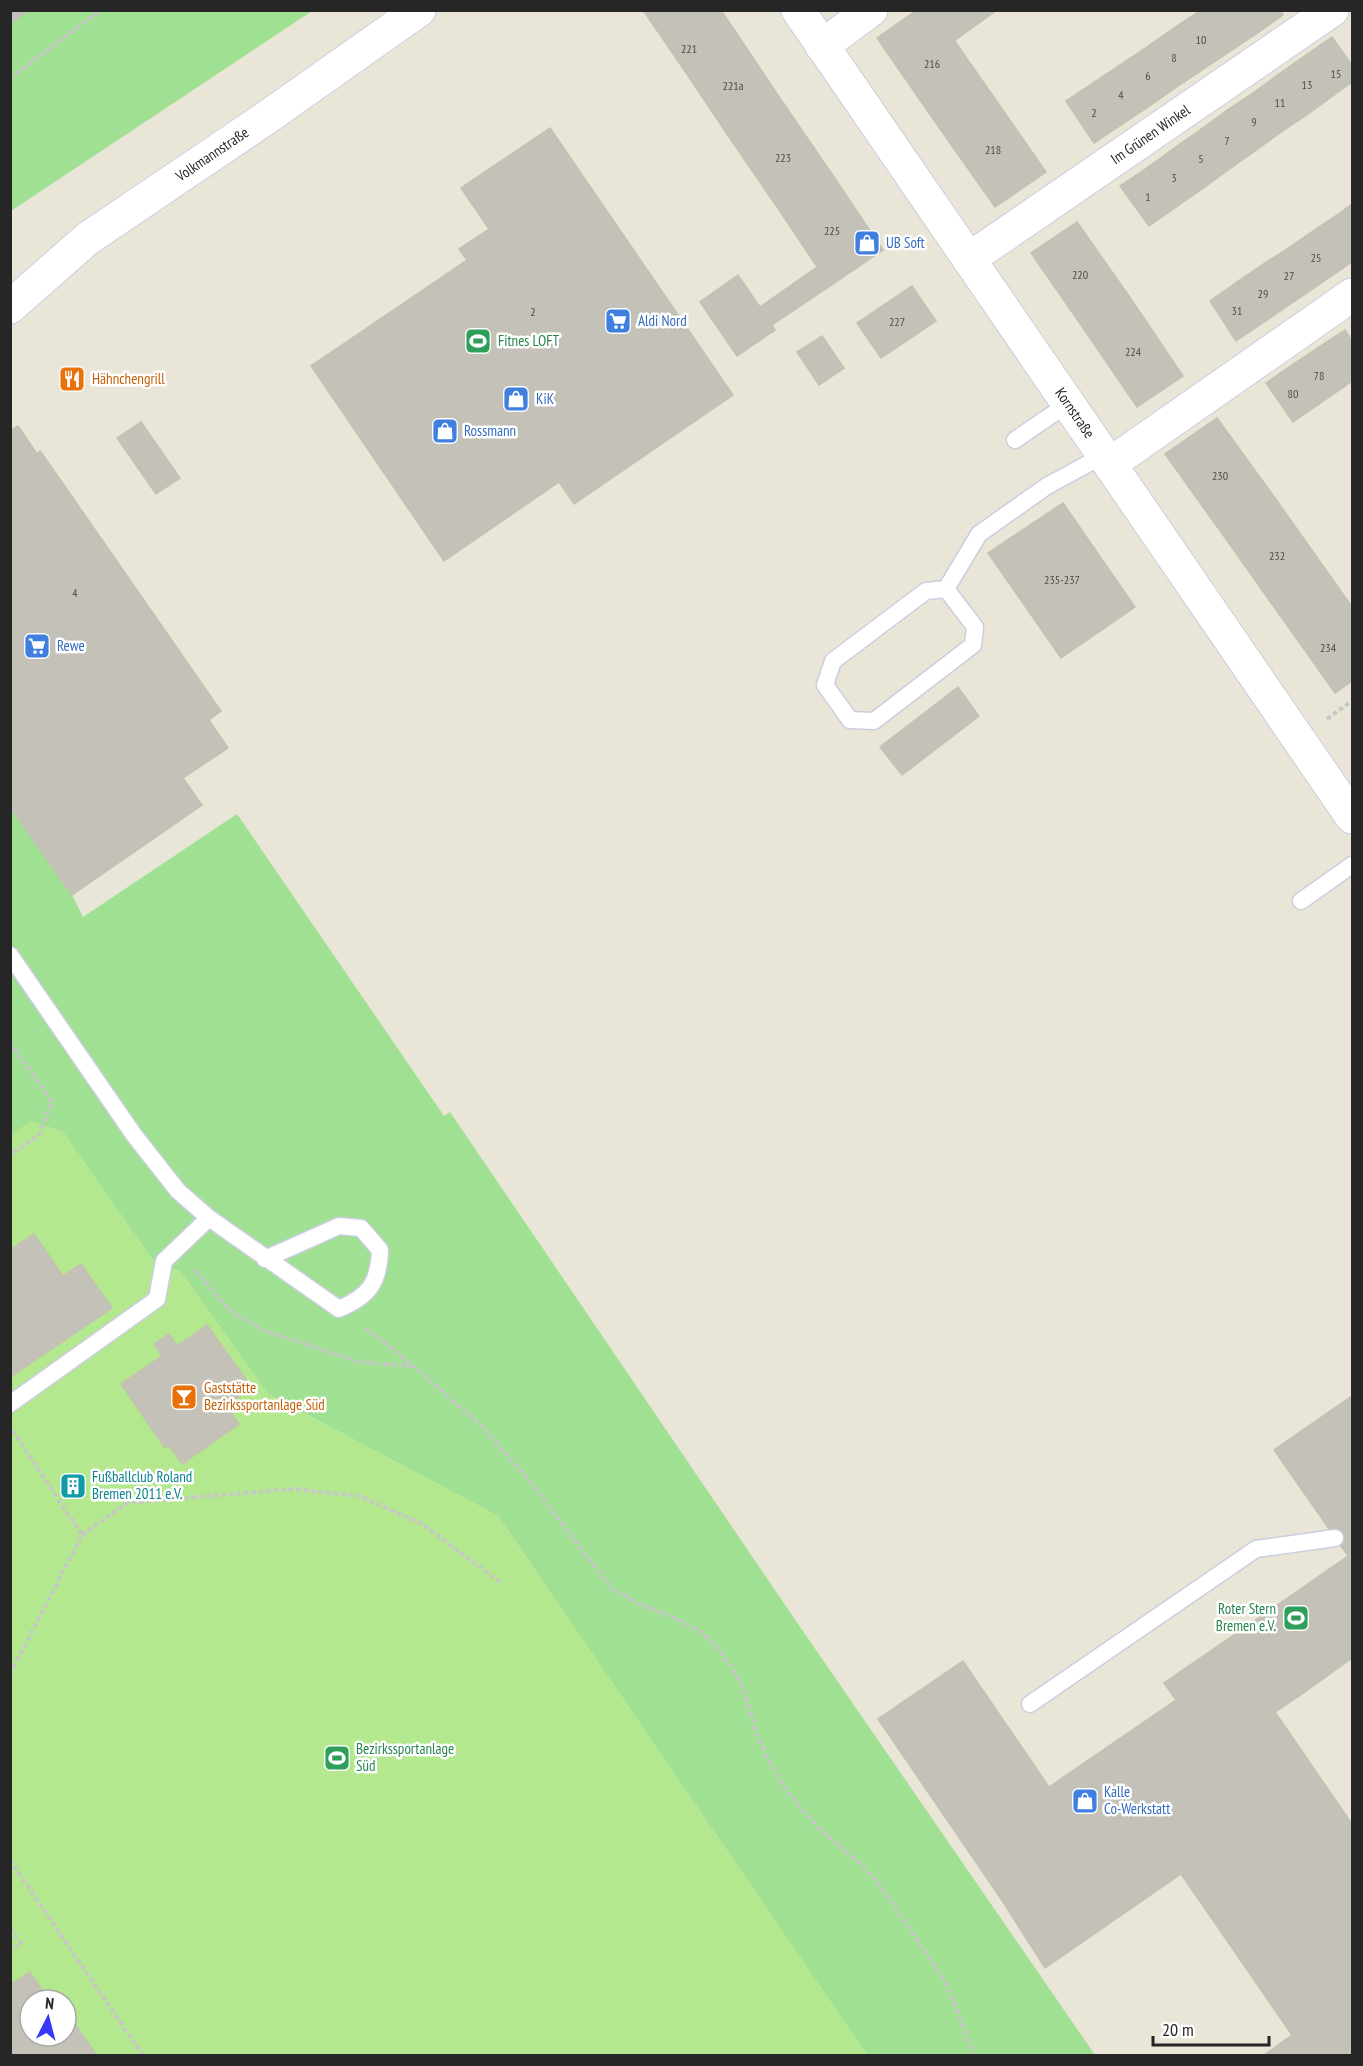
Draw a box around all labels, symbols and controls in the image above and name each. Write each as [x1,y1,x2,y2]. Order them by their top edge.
house number: 10 [1196,32,1206,47]
house number: 221 [681,41,697,56]
house number: 8 [1171,50,1177,65]
house number: 216 [924,56,940,71]
house number: 15 [1331,66,1341,81]
house number: 6 [1145,68,1151,83]
house number: 13 [1302,77,1312,92]
house number: 221a [722,78,744,93]
house number: 4 [1118,87,1124,102]
house number: 11 [1275,95,1285,110]
street label: Im Grünen Winkel [1107,100,1194,168]
house number: 2 [1091,105,1097,120]
house number: 9 [1251,114,1257,129]
street label: Volkmannstraße [171,123,252,186]
house number: 7 [1224,133,1230,148]
house number: 218 [985,142,1001,157]
house number: 223 [775,150,791,165]
house number: 5 [1198,151,1204,166]
house number: 3 [1171,170,1177,185]
house number: 1 [1145,189,1151,204]
house number: 225 [824,223,840,238]
shop icon: UB Soft [852,228,882,258]
place label: UB Soft [886,233,925,252]
house number: 25 [1311,250,1321,265]
house number: 220 [1072,267,1088,282]
house number: 27 [1284,268,1294,283]
house number: 29 [1258,286,1268,301]
house number: 31 [1232,303,1242,318]
house number: 2 [530,304,536,319]
supermarket icon: Aldi Nord [603,306,633,336]
place label: Aldi Nord [638,311,687,330]
house number: 227 [889,314,905,329]
sports icon: Fitnes LOFT [463,326,493,356]
place label: Fitnes LOFT [498,331,559,350]
house number: 224 [1125,344,1142,359]
restaurant icon: Hähnchengrill [57,364,87,394]
house number: 78 [1314,368,1324,383]
place label: Hähnchengrill [92,369,165,388]
shop icon: KiK [501,384,531,414]
street label: Kornstraße [1051,384,1099,442]
house number: 80 [1288,386,1298,401]
place label: KiK [536,389,555,408]
shop icon: Rossmann [430,416,460,446]
place label: Rossmann [464,421,516,440]
house number: 230 [1212,468,1228,483]
house number: 232 [1269,548,1285,563]
house number: 235-237 [1044,572,1080,587]
house number: 4 [72,585,78,600]
supermarket icon: Rewe [22,631,52,661]
place label: Rewe [57,636,85,655]
house number: 234 [1320,640,1337,655]
place label: Gaststätte Bezirkssportanlage Süd [204,1378,325,1414]
bar icon: Gaststätte Bezirkssportanlage Süd [169,1382,199,1412]
place label: Fußballclub Roland Bremen 2011 e.V. [92,1467,192,1503]
building icon: Fußballclub Roland Bremen 2011 e.V. [58,1471,88,1501]
place label: Roter Stern Bremen e.V. [1216,1599,1276,1635]
sports icon: Roter Stern Bremen e.V. [1281,1603,1311,1633]
place label: Bezirkssportanlage Süd [356,1739,454,1775]
sports icon: Bezirkssportanlage Süd [322,1743,352,1773]
place label: Kalle Co-Werkstatt [1104,1782,1170,1818]
shop icon: Kalle Co-Werkstatt [1070,1786,1100,1816]
north arrow [18,1988,78,2048]
text: N [44,1993,55,2013]
scale bar [1153,2009,1268,2047]
text: 20 m [1162,2018,1194,2041]

